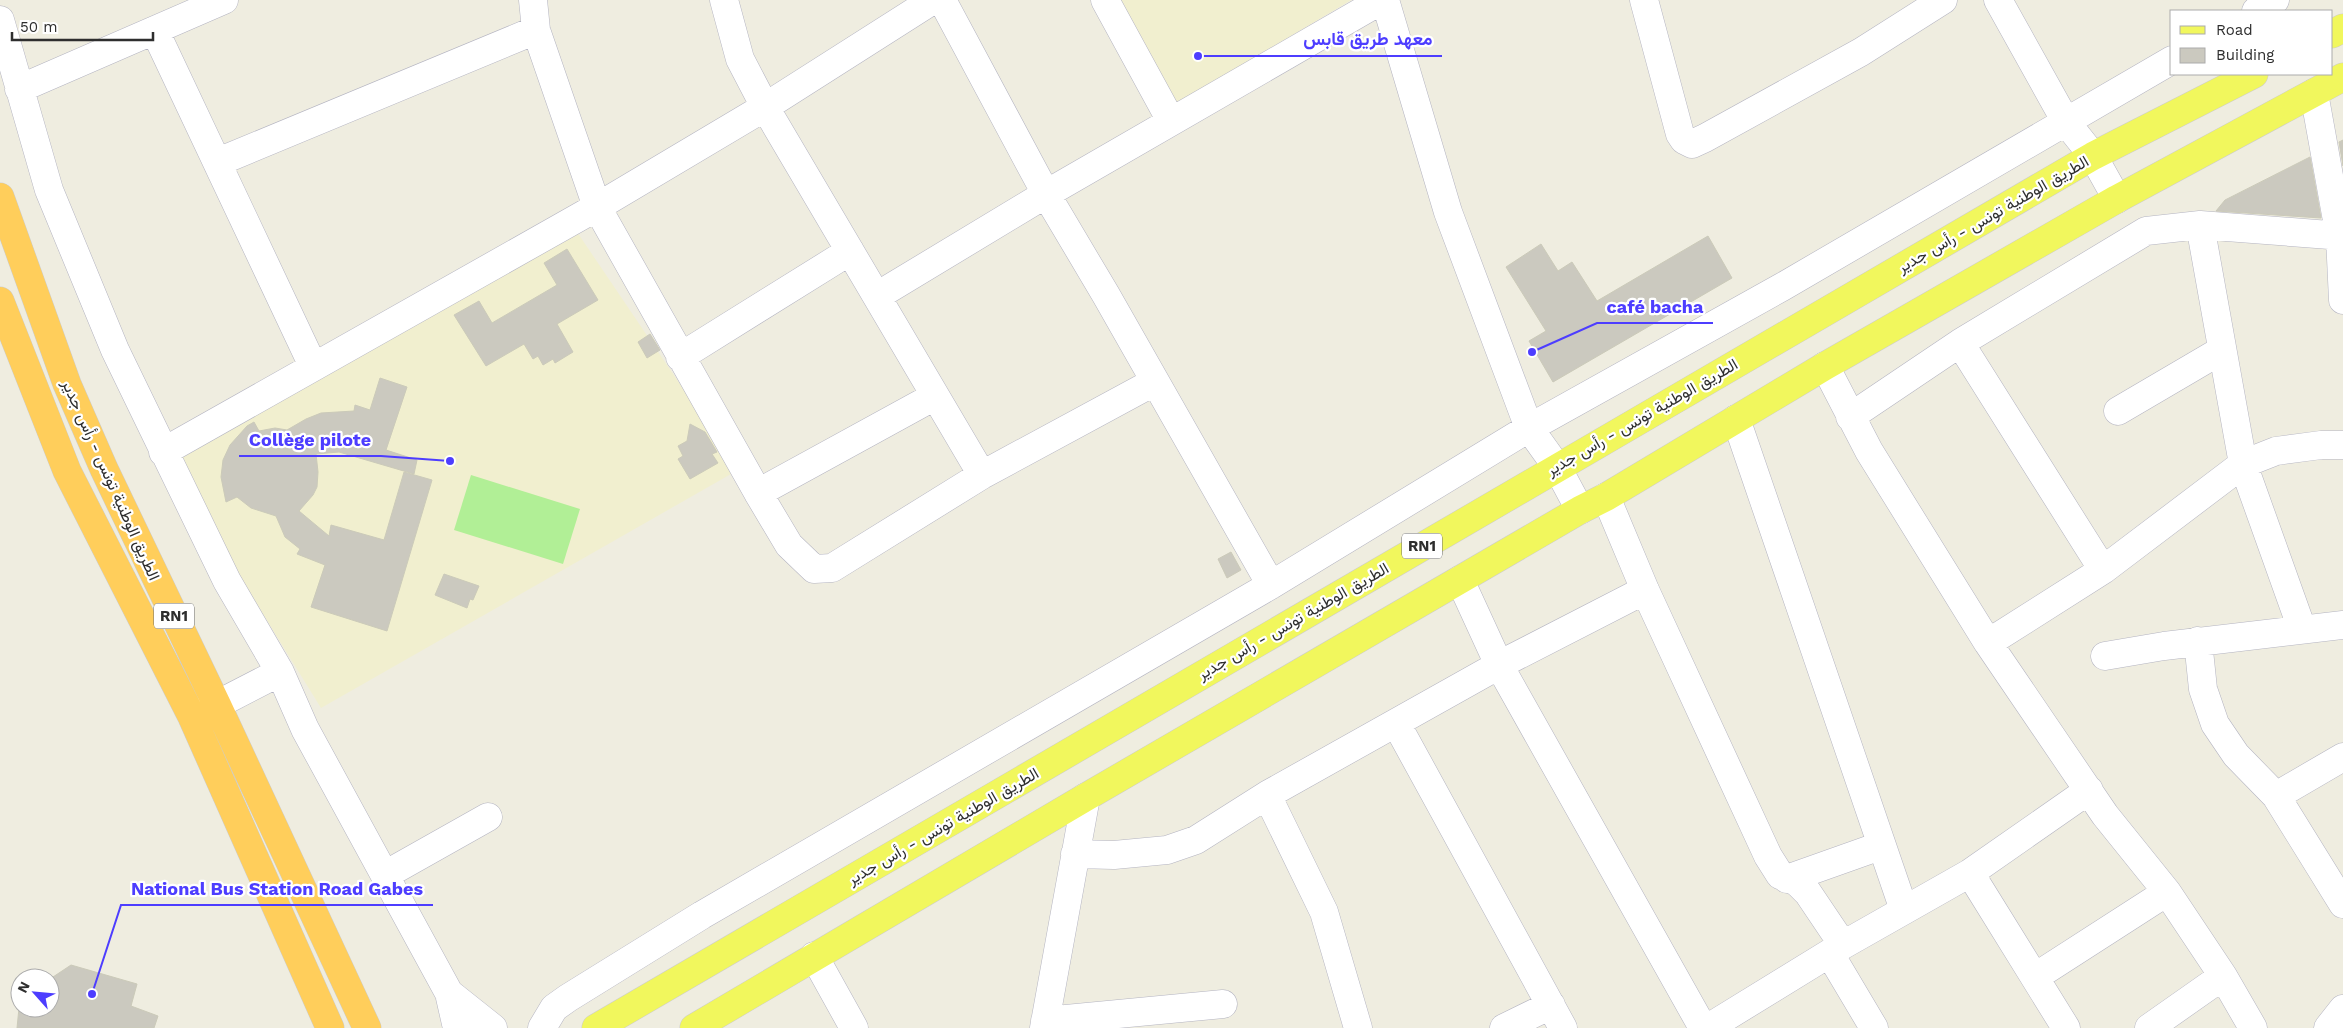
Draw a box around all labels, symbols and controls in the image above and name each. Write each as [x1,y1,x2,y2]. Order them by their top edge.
scale bar [12,10,154,42]
legend [2170,10,2333,75]
text: 50 m [20,18,57,36]
text: Road [2216,21,2253,39]
callout: معهد طريق قابس [1293,23,1442,56]
text: معهد طريق قابس [1303,28,1433,50]
text: Building [2216,46,2274,64]
street label: الطريق الوطنية تونس - رأس جدير [1893,151,2093,278]
callout: café bacha [1597,290,1713,323]
text: café bacha [1607,296,1704,317]
street label: الطريق الوطنية تونس - رأس جدير [1542,354,1742,481]
street label: الطريق الوطنية تونس - رأس جدير [57,376,164,584]
callout: Collège pilote [239,423,381,456]
text: Collège pilote [249,429,371,450]
road number: RN1 [1402,534,1442,558]
street label: الطريق الوطنية تونس - رأس جدير [1193,558,1393,685]
road number: RN1 [154,604,194,628]
street label: الطريق الوطنية تونس - رأس جدير [843,763,1043,890]
callout: National Bus Station Road Gabes [121,872,433,905]
text: National Bus Station Road Gabes [131,878,423,899]
north arrow [10,968,60,1018]
text: N [14,979,33,995]

